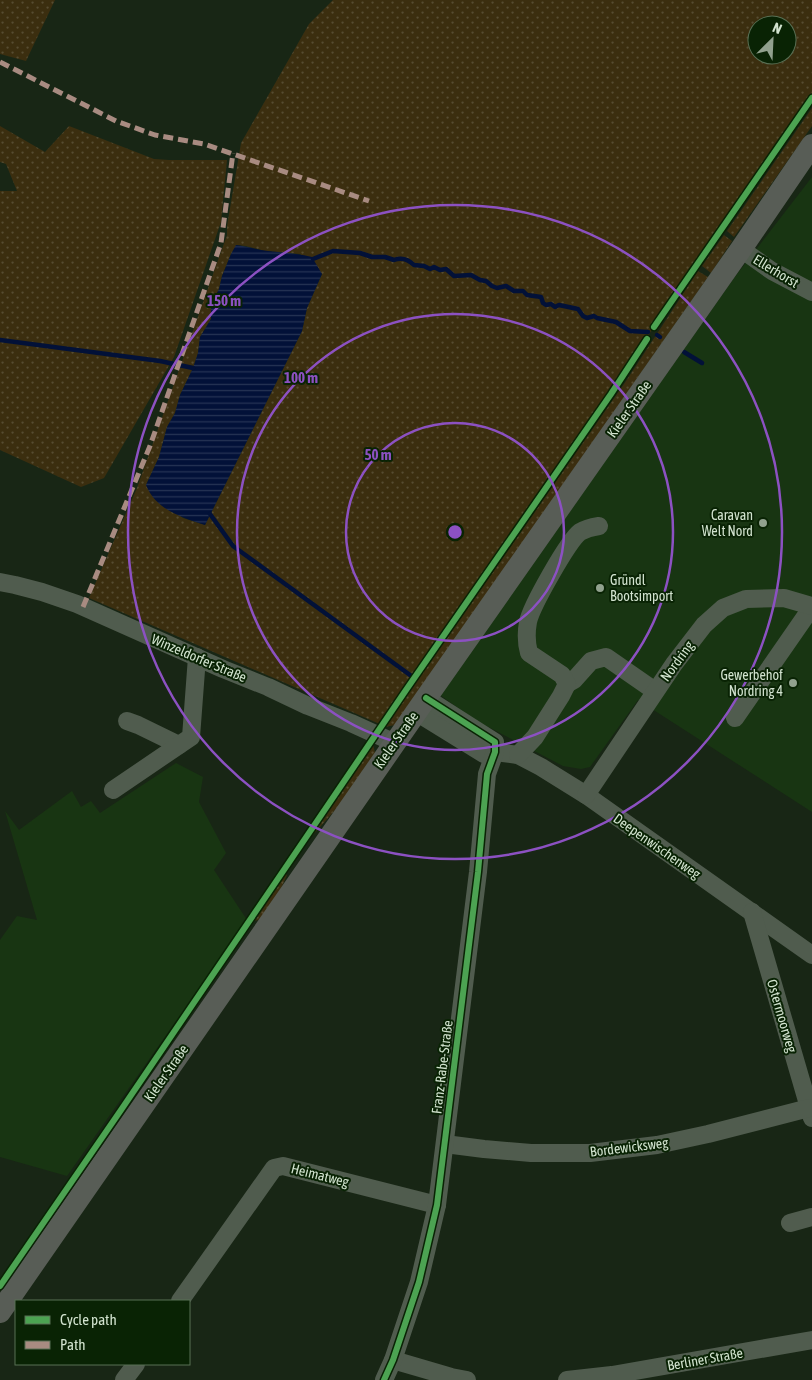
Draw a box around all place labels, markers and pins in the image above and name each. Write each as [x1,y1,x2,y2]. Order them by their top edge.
place label: Caravan Welt Nord [702,507,753,539]
marker: Caravan Welt Nord [757,517,769,529]
centre of rings [446,523,464,541]
place label: Gründl Bootsimport [610,572,673,604]
marker: Gründl Bootsimport [594,582,606,594]
place label: Gewerbehof Nordring 4 [720,667,783,699]
marker: Gewerbehof Nordring 4 [787,677,799,689]

